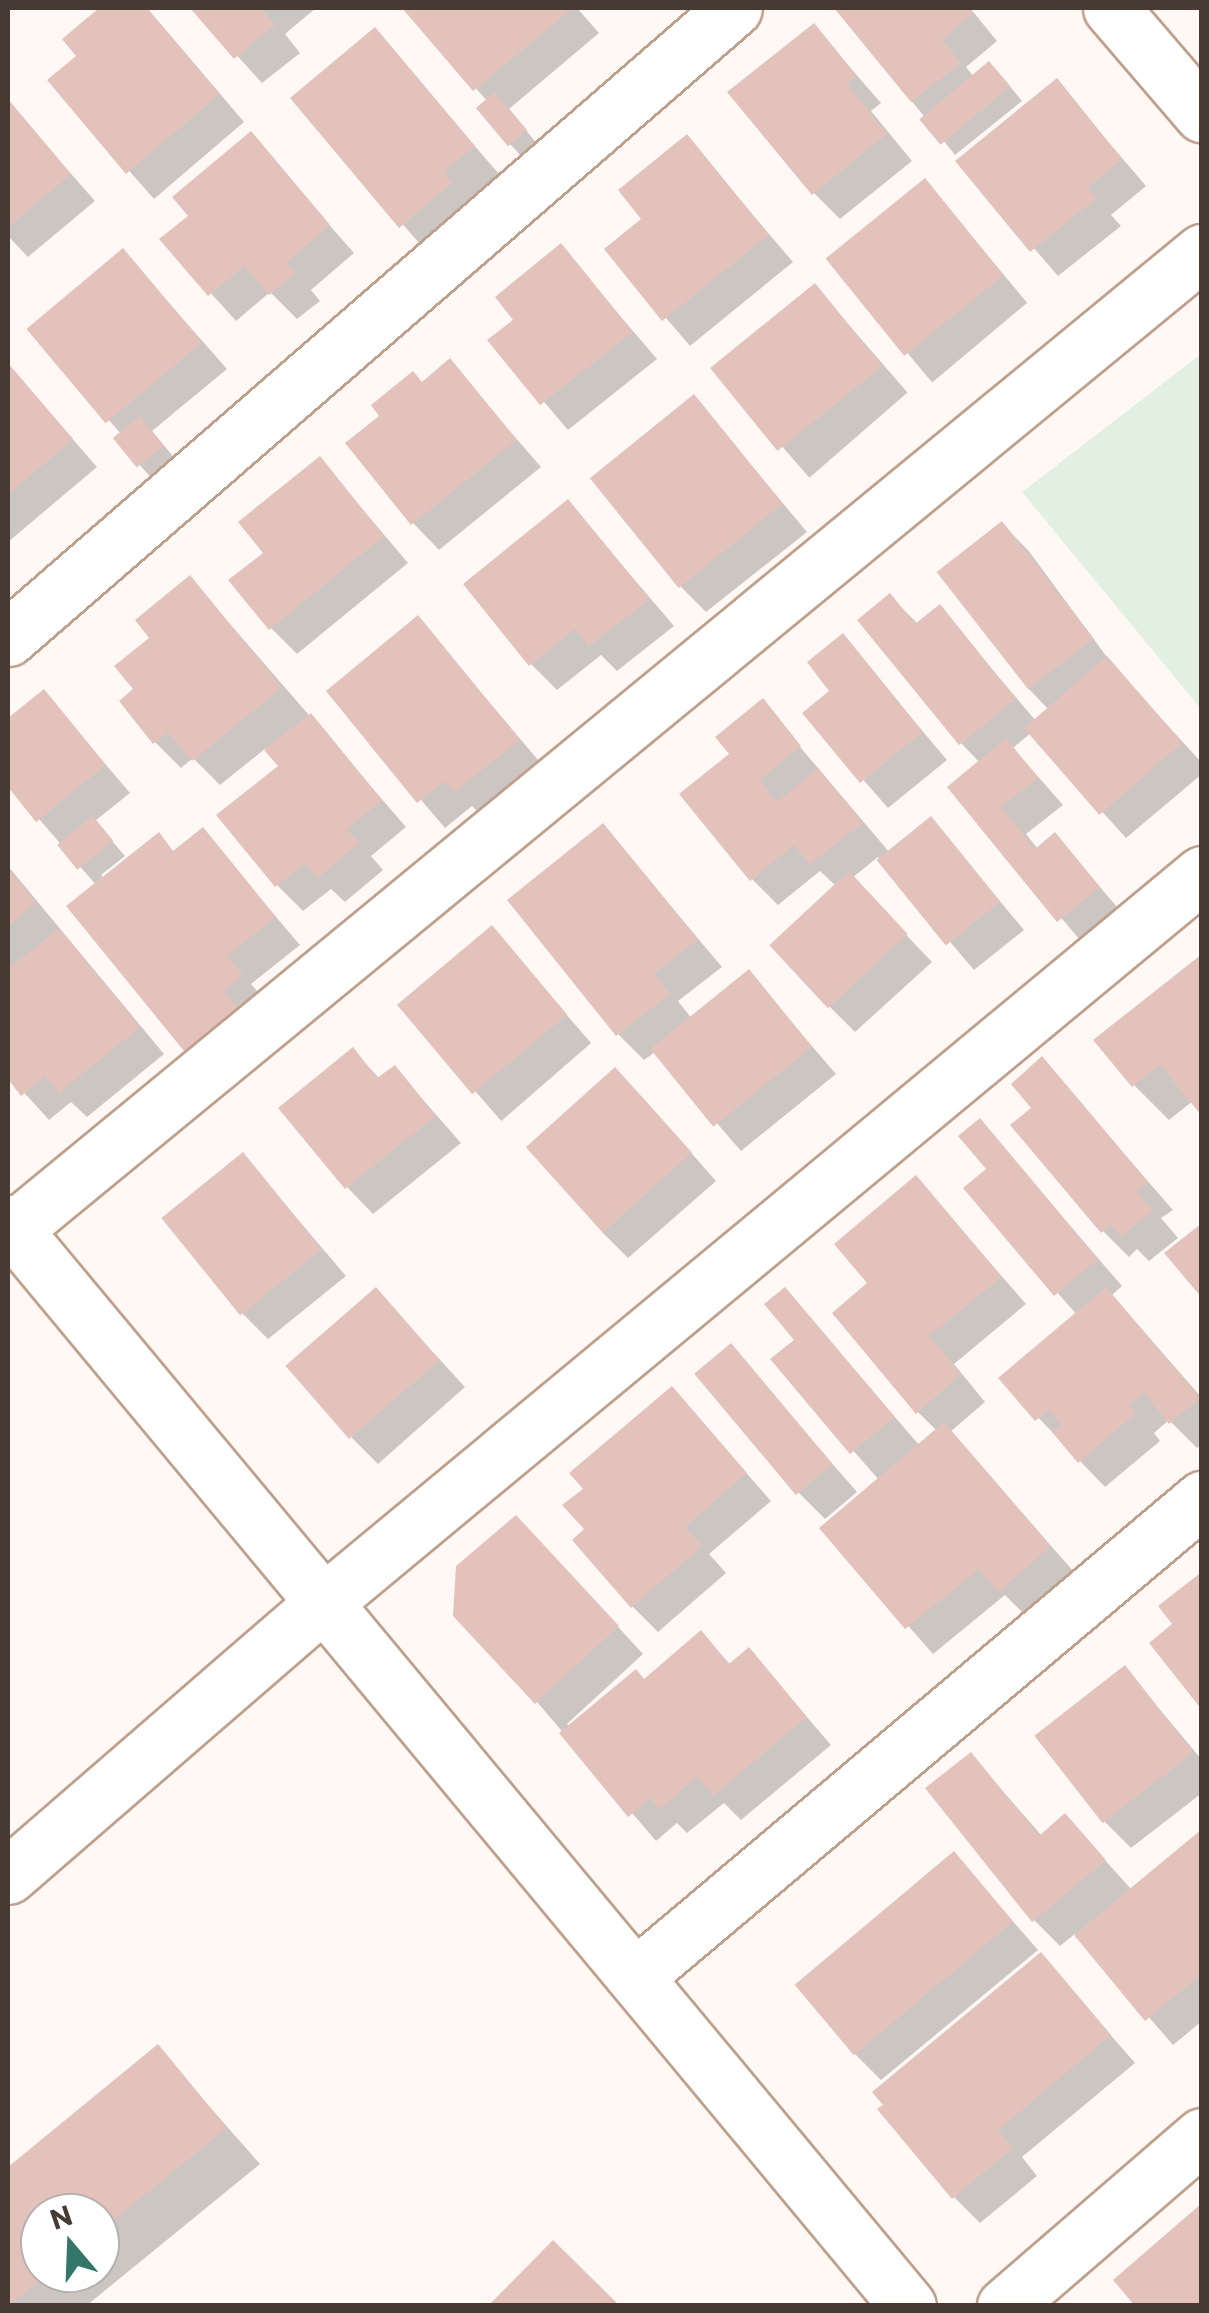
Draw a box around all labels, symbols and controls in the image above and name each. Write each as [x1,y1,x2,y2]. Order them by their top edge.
north arrow [20,2193,120,2293]
text: N [45,2197,76,2236]

